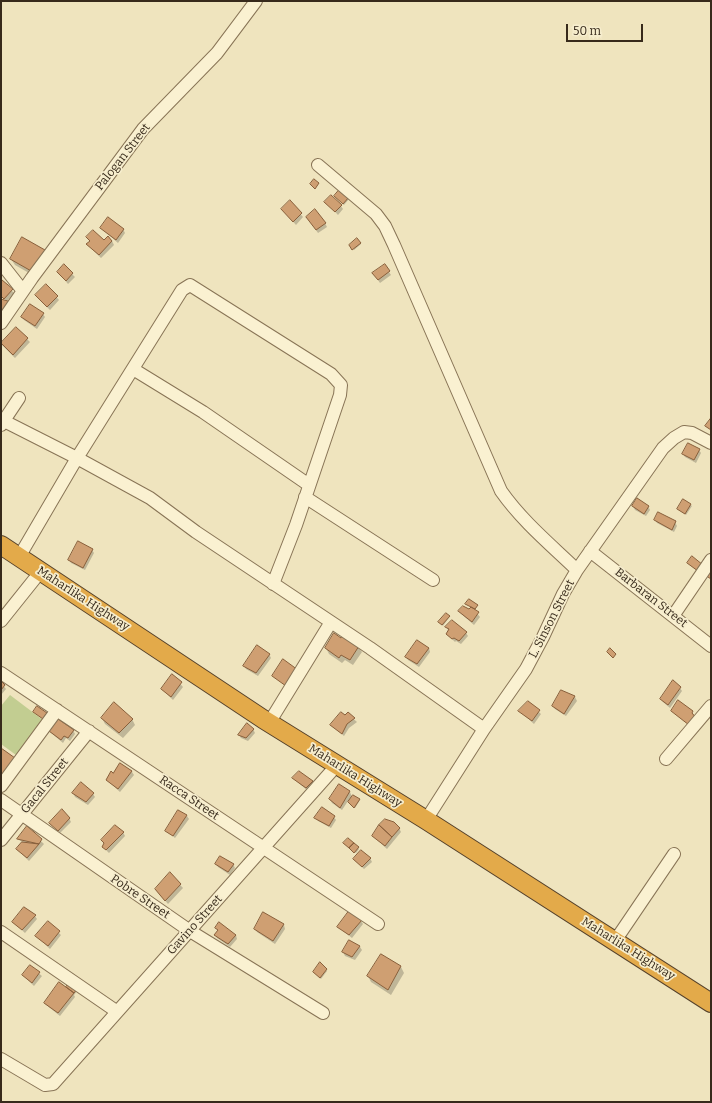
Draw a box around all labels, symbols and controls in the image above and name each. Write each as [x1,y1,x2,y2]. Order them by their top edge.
scale bar [568,16,645,42]
text: 50 m [573,24,601,38]
street label: Palogan Street [92,121,154,193]
street label: Maharlika Highway [34,564,132,634]
street label: Barbaran Street [612,565,690,631]
street label: L. Sinson Street [526,577,578,661]
street label: Maharlika Highway [306,741,404,811]
street label: Gacal Street [18,755,72,817]
street label: Racca Street [156,773,222,823]
street label: Pobre Street [108,872,172,922]
street label: Gavino Street [164,892,226,958]
street label: Maharlika Highway [579,914,677,984]

